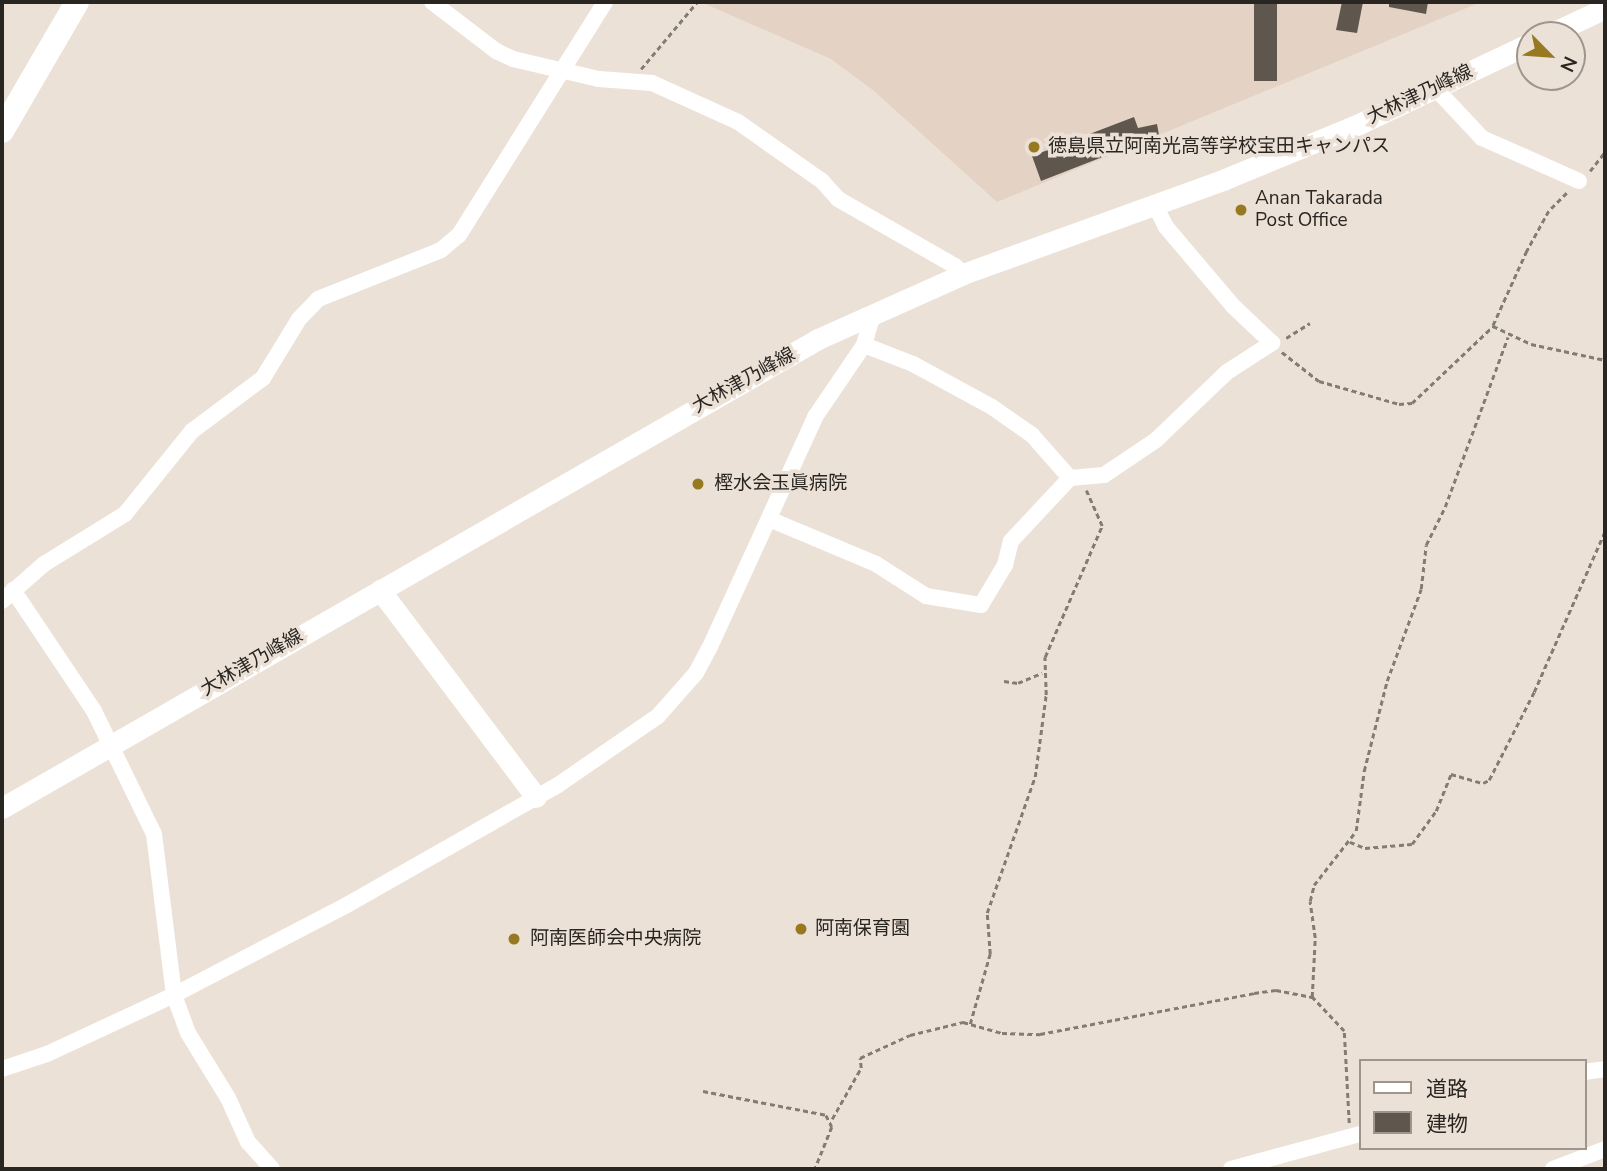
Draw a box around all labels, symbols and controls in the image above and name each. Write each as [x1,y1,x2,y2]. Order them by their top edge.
north arrow [1516,21,1586,91]
text: N [1553,52,1583,76]
street label: 大林津乃峰線 [1364,61,1476,129]
place label: 徳島県立阿南光高等学校宝田キャンパス [1048,136,1390,158]
marker: 徳島県立阿南光高等学校宝田キャンパス [1026,139,1042,155]
place label: Anan Takarada Post Office [1255,188,1383,232]
marker: Anan Takarada Post Office [1233,202,1249,218]
street label: 大林津乃峰線 [689,343,799,419]
place label: 樫水会玉眞病院 [714,473,847,495]
marker: 樫水会玉眞病院 [688,474,708,494]
street label: 大林津乃峰線 [197,625,307,701]
place label: 阿南保育園 [815,918,910,940]
marker: 阿南保育園 [793,921,809,937]
place label: 阿南医師会中央病院 [530,928,701,950]
marker: 阿南医師会中央病院 [504,929,524,949]
legend [1358,1059,1586,1150]
text: 道路 [1426,1075,1468,1103]
text: 建物 [1426,1110,1468,1138]

